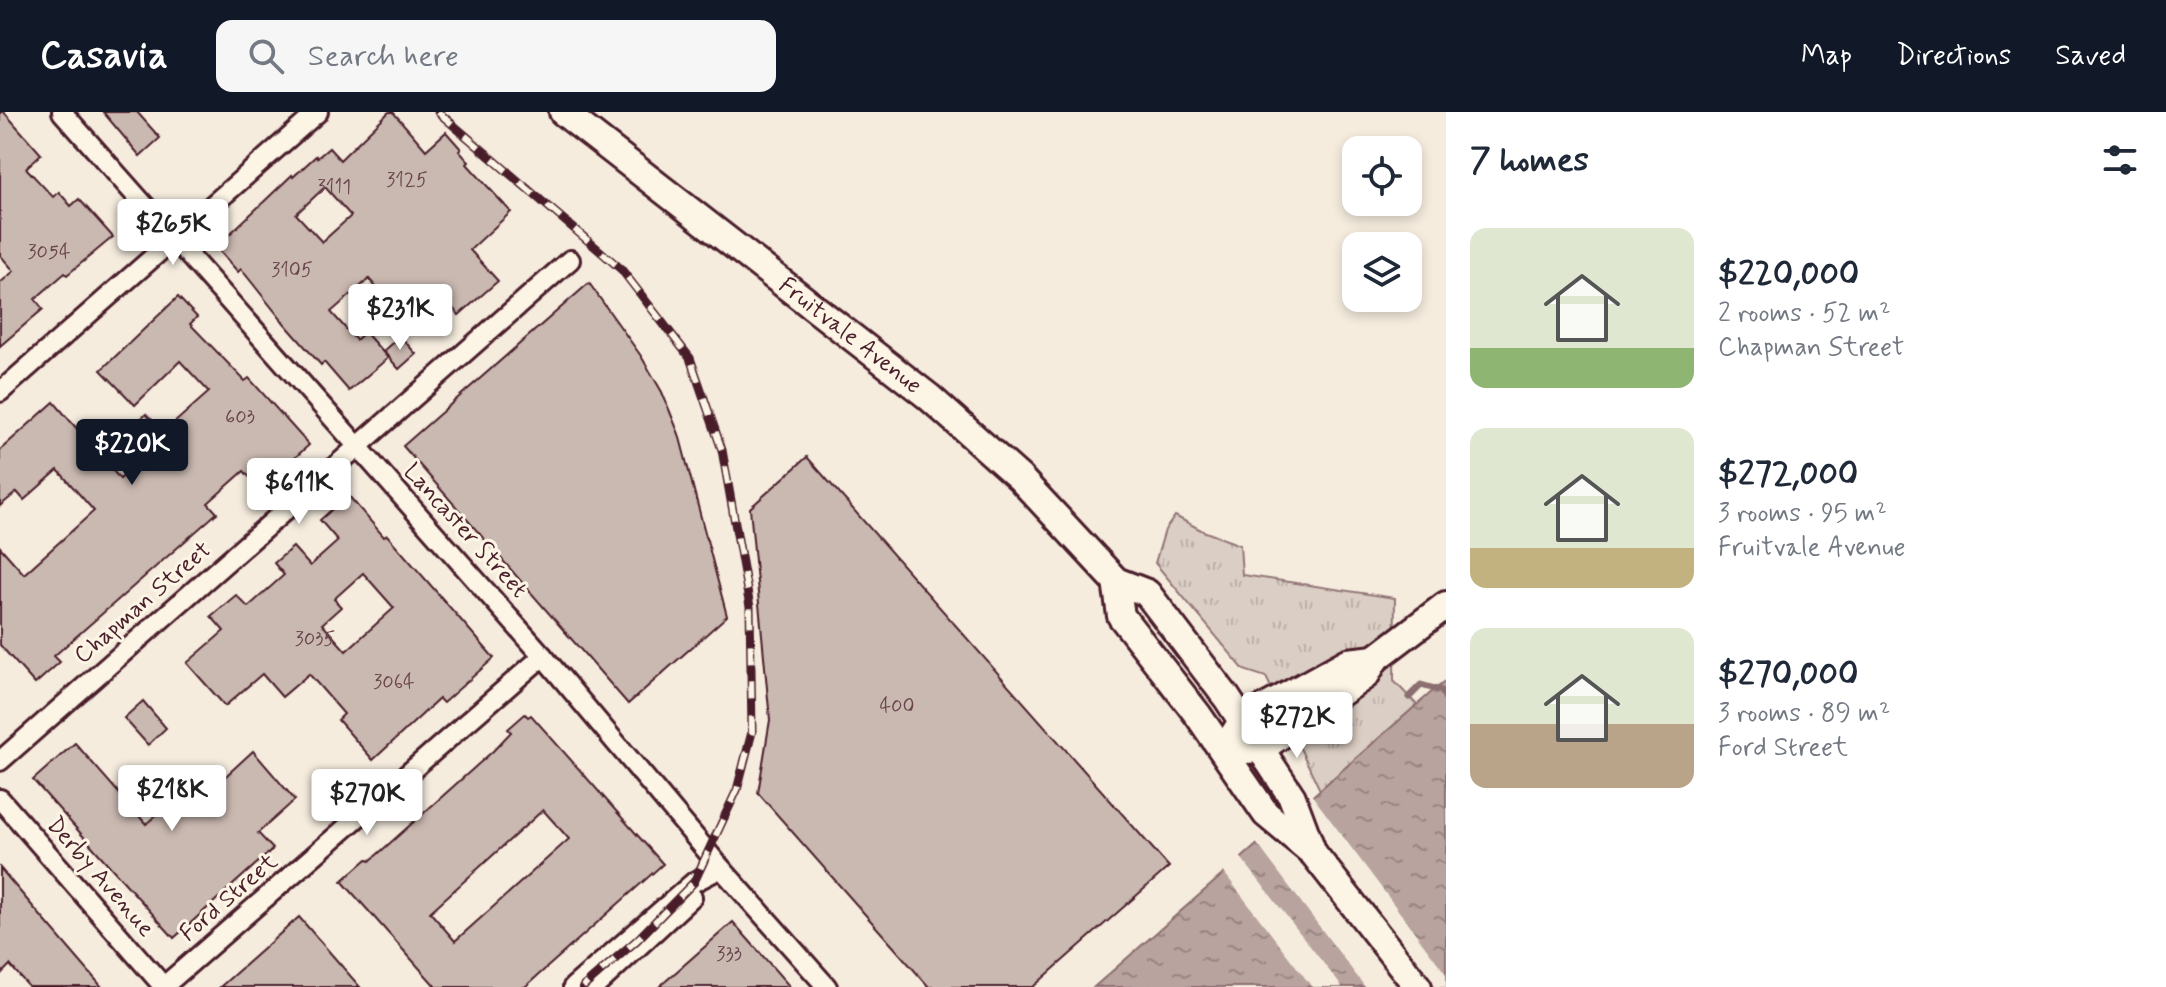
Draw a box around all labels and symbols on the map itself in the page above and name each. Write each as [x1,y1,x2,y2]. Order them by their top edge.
house number: 3125 [386,167,428,194]
house number: 3111 [317,174,351,201]
pin: $265K [117,199,229,267]
house number: 3054 [27,239,71,266]
house number: 3105 [271,257,313,284]
street label: Fruitvale Avenue [772,270,928,401]
pin: $231K [344,284,456,352]
house number: 603 [225,404,255,431]
pin: $220K [76,419,188,487]
street label: Lancaster Street [396,457,534,605]
pin: $611K [243,458,355,526]
street label: Chapman Street [68,535,218,671]
house number: 3035 [295,626,335,653]
house number: 3064 [373,669,415,696]
pin: $272K [1241,692,1353,760]
house number: 400 [879,693,915,720]
pin: $218K [116,765,228,833]
pin: $270K [311,769,423,837]
street label: Derby Avenue [39,810,161,944]
street label: Ford Street [173,847,285,949]
house number: 333 [716,941,742,968]

